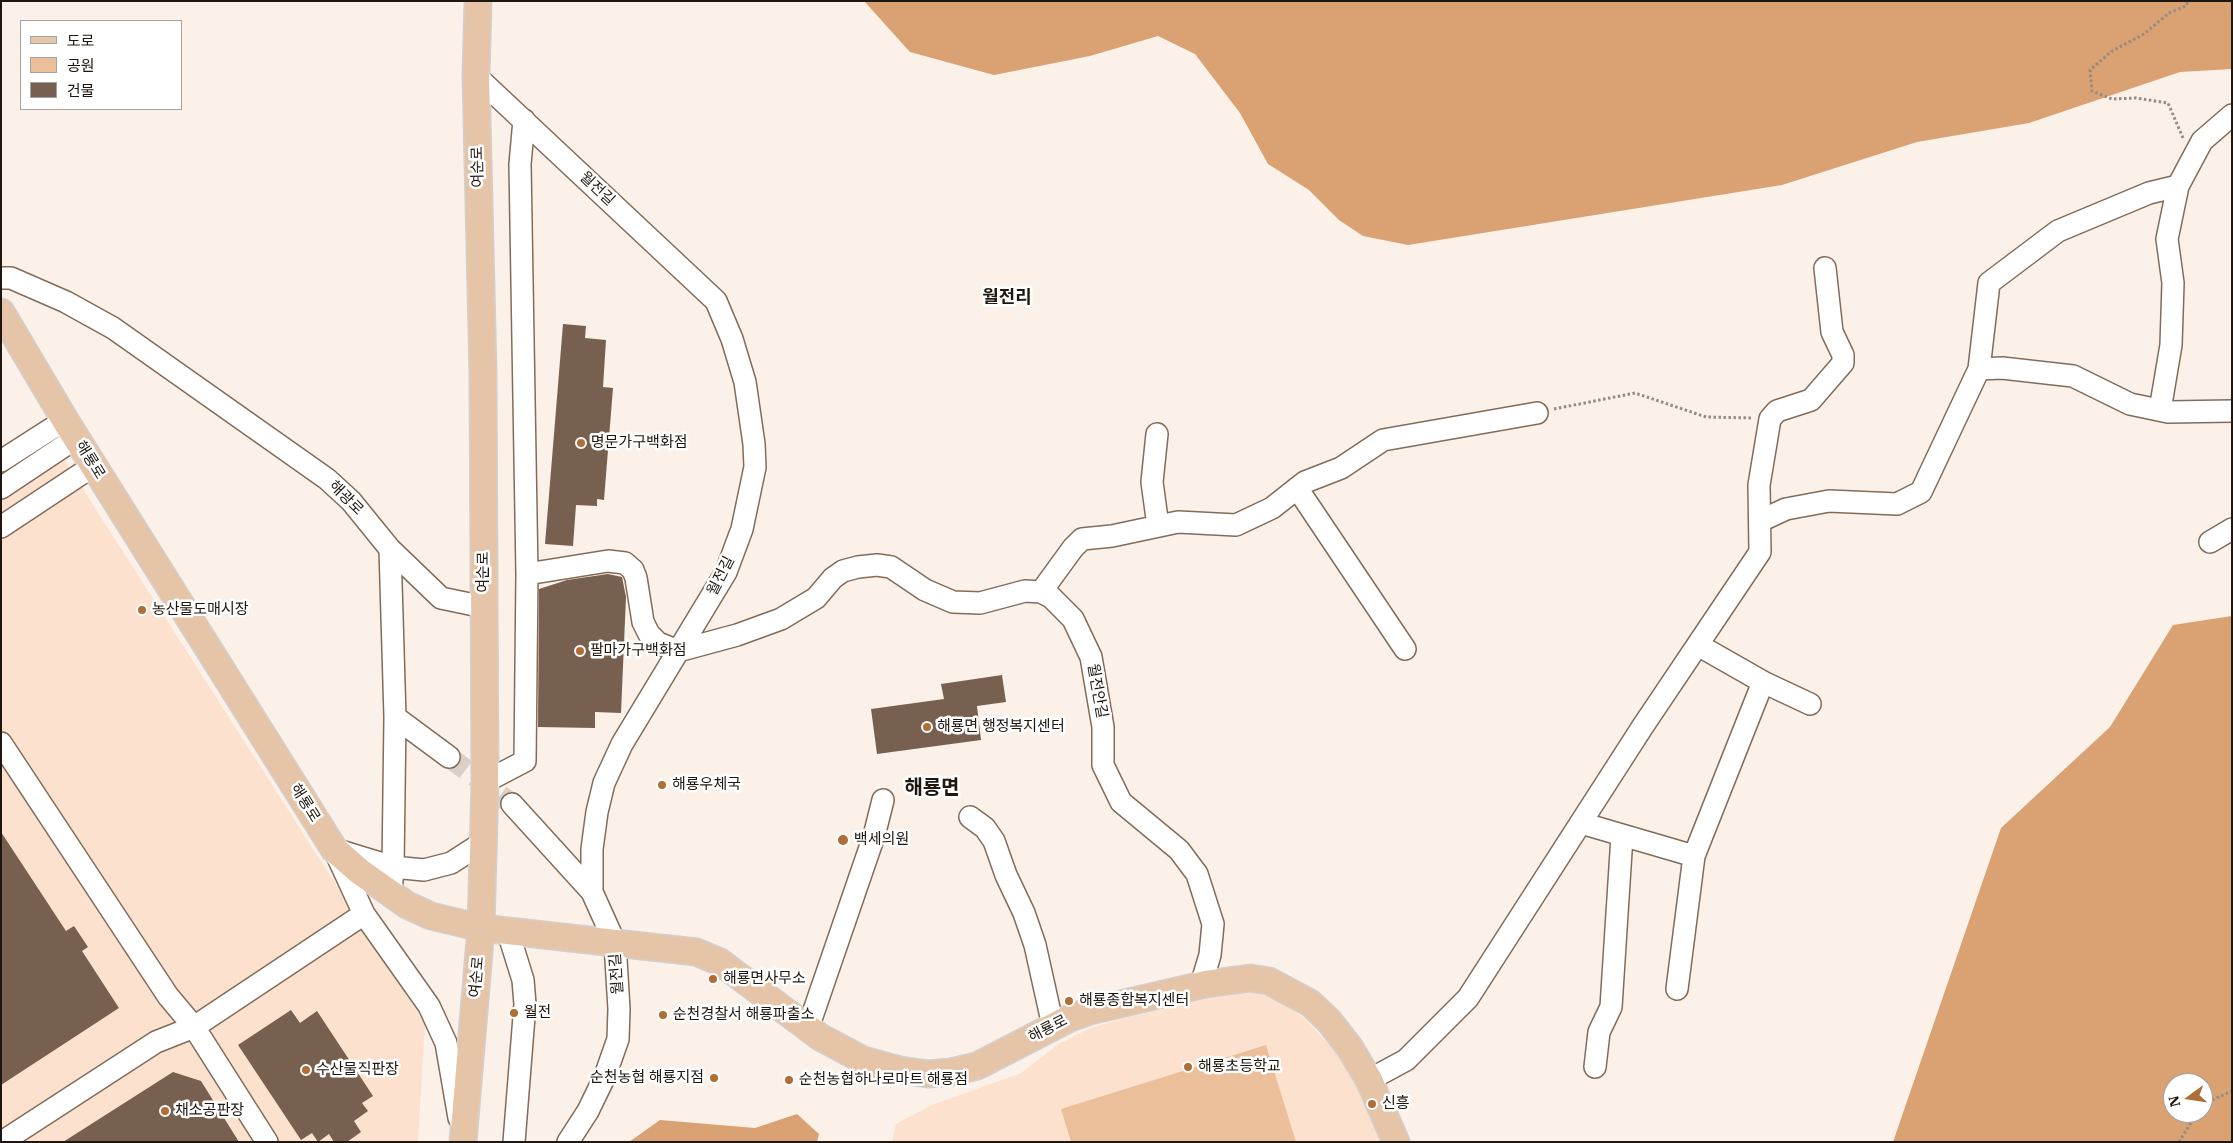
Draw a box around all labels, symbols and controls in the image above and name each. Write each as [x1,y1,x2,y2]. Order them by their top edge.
legend [20,20,182,110]
text: 도로 [67,31,95,50]
text: 공원 [67,56,95,75]
text: 건물 [67,81,95,100]
street label: 여순로 [469,146,487,188]
street label: 월전길 [576,168,618,210]
district label: 월전리 [982,287,1032,309]
place label: 명문가구백화점 [591,434,688,452]
marker: 명문가구백화점 [575,437,587,449]
street label: 해룡로 [71,438,109,482]
street label: 해광로 [325,477,367,519]
street label: 여순로 [475,551,493,593]
street label: 월전길 [704,553,738,599]
place label: 농산물도매시장 [152,601,249,619]
marker: 농산물도매시장 [136,604,148,616]
place label: 팔마가구백화점 [590,642,687,660]
marker: 팔마가구백화점 [574,645,586,657]
street label: 월전안길 [1083,662,1111,720]
place label: 해룡면 행정복지센터 [937,718,1065,736]
marker: 해룡면 행정복지센터 [921,721,933,733]
place label: 해룡우체국 [672,776,741,794]
district label: 해룡면 [904,776,960,800]
marker: 해룡우체국 [656,779,668,791]
street label: 해룡로 [286,781,324,825]
place label: 백세의원 [854,831,909,849]
marker: 백세의원 [836,833,850,847]
street label: 월전길 [607,953,627,995]
street label: 여순로 [466,956,488,998]
place label: 해룡면사무소 [723,970,806,988]
marker: 해룡면사무소 [707,973,719,985]
place label: 해룡종합복지센터 [1079,992,1189,1010]
marker: 해룡종합복지센터 [1063,995,1075,1007]
place label: 월전 [524,1004,552,1022]
place label: 순천경찰서 해룡파출소 [673,1006,814,1024]
marker: 월전 [508,1007,520,1019]
marker: 순천경찰서 해룡파출소 [657,1009,669,1021]
street label: 해룡로 [1025,1012,1071,1046]
place label: 해룡초등학교 [1198,1058,1281,1076]
place label: 수산물직판장 [316,1061,399,1079]
marker: 해룡초등학교 [1182,1061,1194,1073]
marker: 수산물직판장 [300,1064,312,1076]
place label: 순천농협 해룡지점 [590,1069,704,1087]
place label: 순천농협하나로마트 해룡점 [799,1071,968,1089]
marker: 순천농협 해룡지점 [708,1072,720,1084]
north arrow [2163,1073,2213,1123]
marker: 순천농협하나로마트 해룡점 [783,1074,795,1086]
text: N [2164,1094,2184,1109]
place label: 신흥 [1382,1095,1410,1113]
marker: 신흥 [1366,1098,1378,1110]
place label: 채소공판장 [175,1102,244,1120]
marker: 채소공판장 [159,1105,171,1117]

